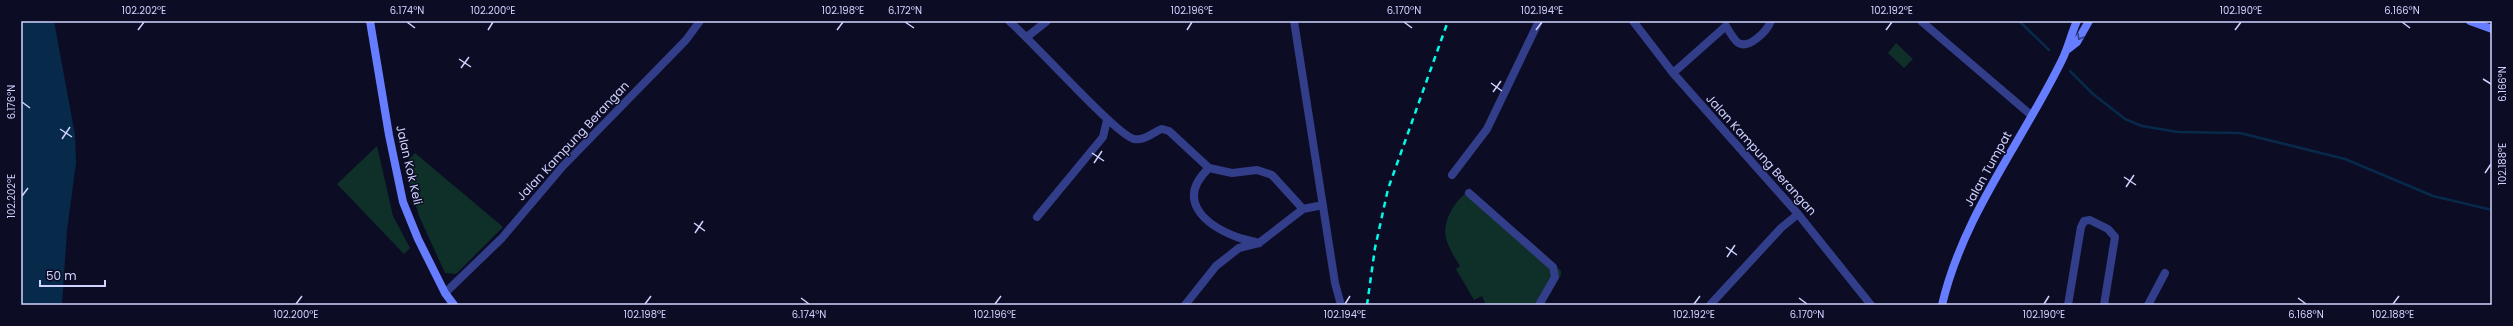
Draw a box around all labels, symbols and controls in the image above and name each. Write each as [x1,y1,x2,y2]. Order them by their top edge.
text: 102.202°E [122,3,166,18]
text: 6.174°N [390,3,424,18]
text: 102.200°E [471,3,515,18]
text: 102.198°E [822,3,864,18]
text: 6.172°N [888,3,922,18]
text: 102.196°E [1171,3,1213,18]
text: 6.170°N [1387,3,1421,18]
text: 102.194°E [1521,3,1563,18]
text: 102.192°E [1871,3,1913,18]
text: 102.190°E [2220,3,2262,18]
text: 6.166°N [2384,3,2420,18]
one-way arrow [2077,33,2085,40]
text: 6.166°N [2495,66,2510,102]
street label: Jalan Kampung Berangan [513,77,633,204]
text: 6.176°N [4,85,19,119]
street label: Jalan Kampung Berangan [1702,90,1820,219]
street label: Jalan Kok Keli [392,123,427,206]
street label: Jalan Tumpat [1960,128,2015,209]
text: 102.188°E [2495,143,2510,185]
text: 102.202°E [4,174,19,218]
scale bar [40,262,105,288]
text: 50 m [46,267,77,284]
text: 102.200°E [274,307,318,322]
text: 102.198°E [624,307,666,322]
text: 6.174°N [792,307,826,322]
text: 102.196°E [974,307,1016,322]
text: 102.194°E [1324,307,1366,322]
text: 102.192°E [1673,307,1715,322]
text: 6.170°N [1790,307,1824,322]
text: 102.190°E [2023,307,2065,322]
text: 6.168°N [2288,307,2324,322]
text: 102.188°E [2372,307,2414,322]

